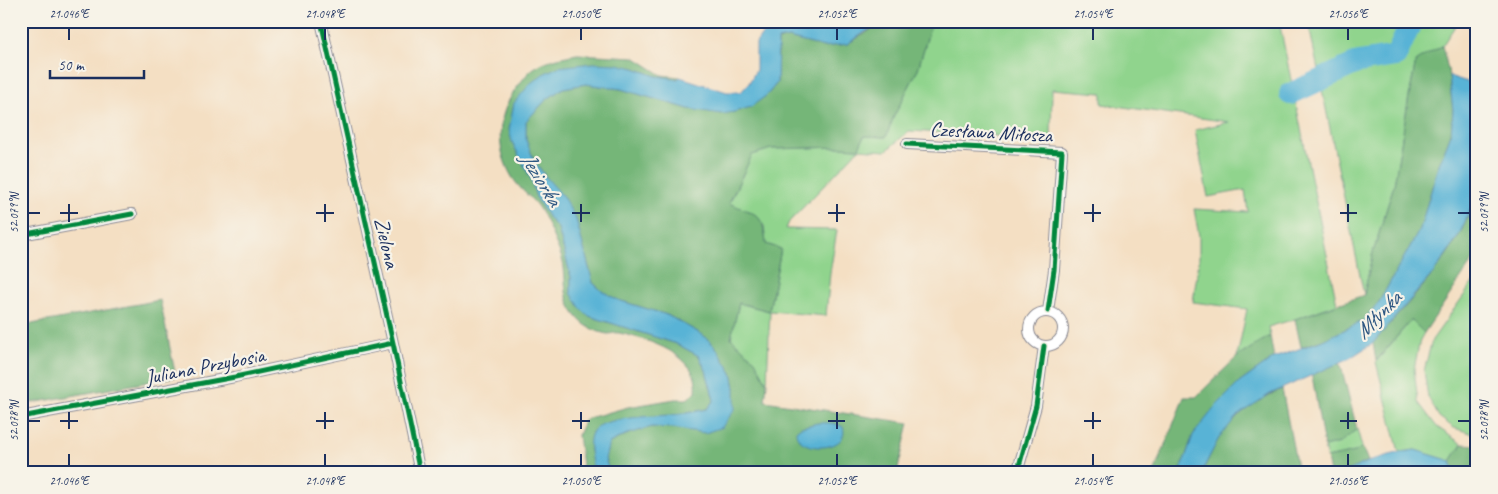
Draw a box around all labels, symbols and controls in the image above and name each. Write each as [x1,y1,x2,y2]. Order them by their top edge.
text: 21.046°E [49,6,90,22]
text: 21.048°E [305,6,346,22]
text: 21.050°E [561,6,602,22]
text: 21.052°E [817,6,858,22]
text: 21.054°E [1073,6,1114,22]
text: 21.056°E [1328,6,1369,22]
scale bar [50,48,144,80]
text: 50 m [58,56,85,75]
street label: Czesława Miłosza [929,116,1054,148]
water label: Jeziorka [513,145,570,213]
text: 52.079°N [6,191,22,233]
text: 52.079°N [1476,191,1492,233]
street label: Zielona [369,215,406,273]
water label: Młynka [1349,283,1409,345]
street label: Juliana Przybosia [142,341,269,391]
text: 52.078°N [6,399,22,441]
text: 52.078°N [1476,399,1492,441]
text: 21.046°E [49,473,90,489]
text: 21.048°E [305,473,346,489]
text: 21.050°E [561,473,602,489]
text: 21.052°E [817,473,858,489]
text: 21.054°E [1073,473,1114,489]
text: 21.056°E [1328,473,1369,489]

